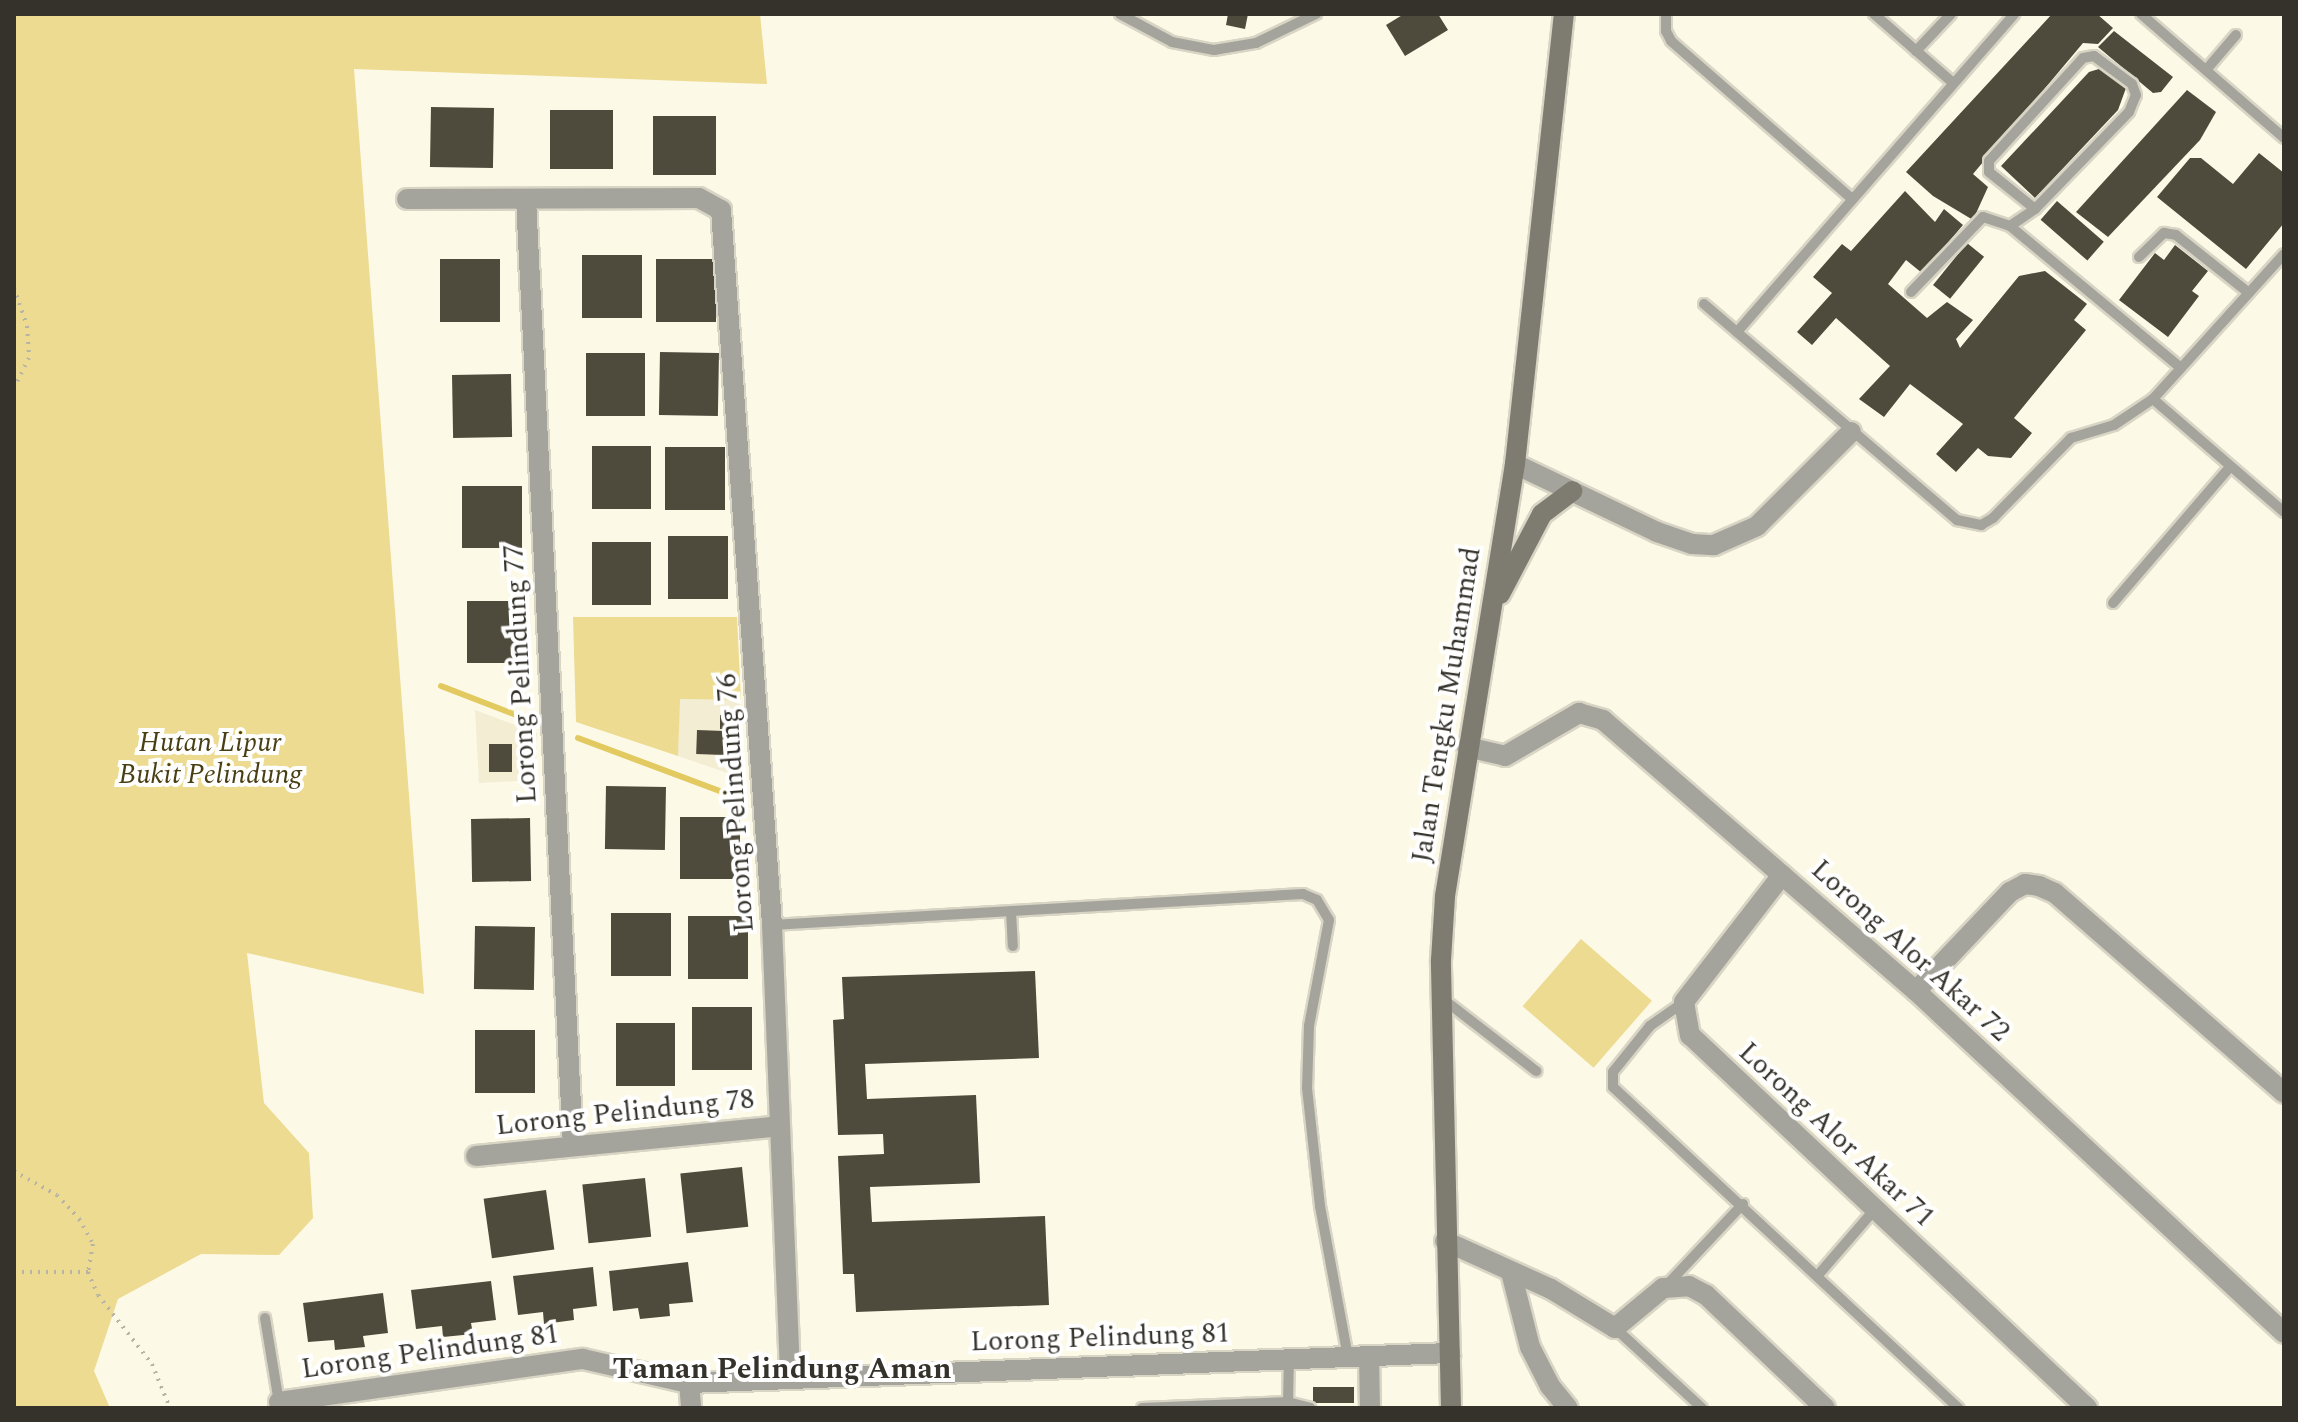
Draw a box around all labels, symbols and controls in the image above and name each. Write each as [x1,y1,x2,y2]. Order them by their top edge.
street label: Lorong Pelindung 77 [497,544,545,804]
street label: Jalan Tengku Muhammad [1405,545,1489,865]
street label: Lorong Pelindung 76 [710,672,762,934]
park label: Hutan Lipur Bukit Pelindung [118,726,302,792]
street label: Lorong Alor Akar 72 [1804,853,2016,1049]
street label: Lorong Alor Akar 71 [1731,1036,1941,1234]
street label: Lorong Pelindung 78 [494,1083,756,1143]
street label: Lorong Pelindung 81 [299,1317,561,1387]
street label: Lorong Pelindung 81 [970,1317,1230,1359]
district label: Taman Pelindung Aman [613,1351,951,1387]

